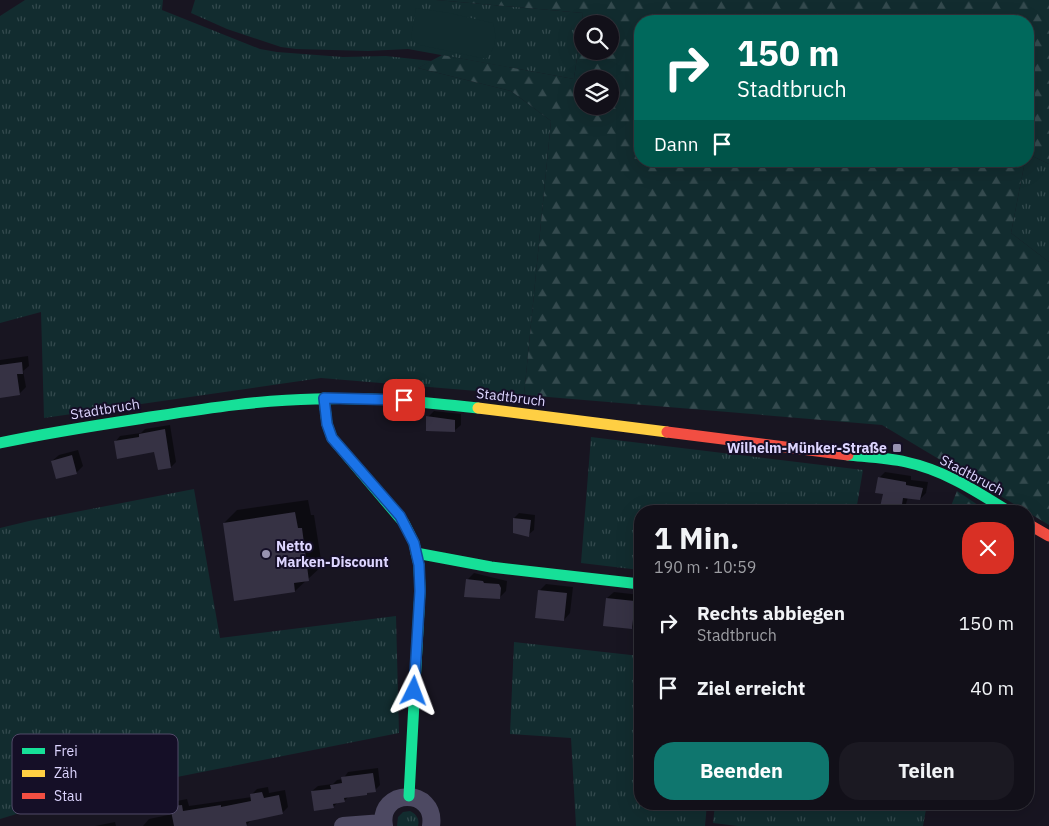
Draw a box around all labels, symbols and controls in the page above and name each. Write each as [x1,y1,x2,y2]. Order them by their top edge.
map controls [574,15,619,115]
button: search [574,15,619,60]
text: 150 m [737,30,840,76]
icon: right [654,35,719,100]
button: layers [574,70,619,115]
text: Stadtbruch [737,74,847,103]
icon: arrive [708,130,736,158]
text: Dann [654,132,698,156]
pin [383,379,425,421]
street label: Stadtbruch [475,384,547,410]
icon: arrive [390,386,418,414]
street label: Stadtbruch [69,395,141,423]
place label: Wilhelm-Münker-Straße [727,439,887,457]
marker: Wilhelm-Münker-Straße [891,442,903,454]
street label: Stadtbruch [937,451,1007,499]
text: 1 Min. [654,518,739,557]
button: close [962,522,1014,574]
place label: Netto Marken-Discount [276,537,389,571]
marker: Netto Marken-Discount [260,548,272,560]
text: 190 m · 10:59 [654,557,756,577]
text: Rechts abbiegen [697,601,845,625]
icon: right [654,609,682,637]
text: 150 m [959,611,1014,635]
text: Stadtbruch [697,625,777,645]
position arrow [387,664,439,716]
icon: arrive [654,674,682,702]
text: Ziel erreicht [697,676,805,700]
text: 40 m [970,676,1014,700]
legend [12,734,178,814]
text: Frei [54,742,78,760]
button: Beenden [654,742,829,800]
button: Teilen [839,742,1014,800]
text: Zäh [54,764,78,782]
text: Stau [54,787,82,805]

